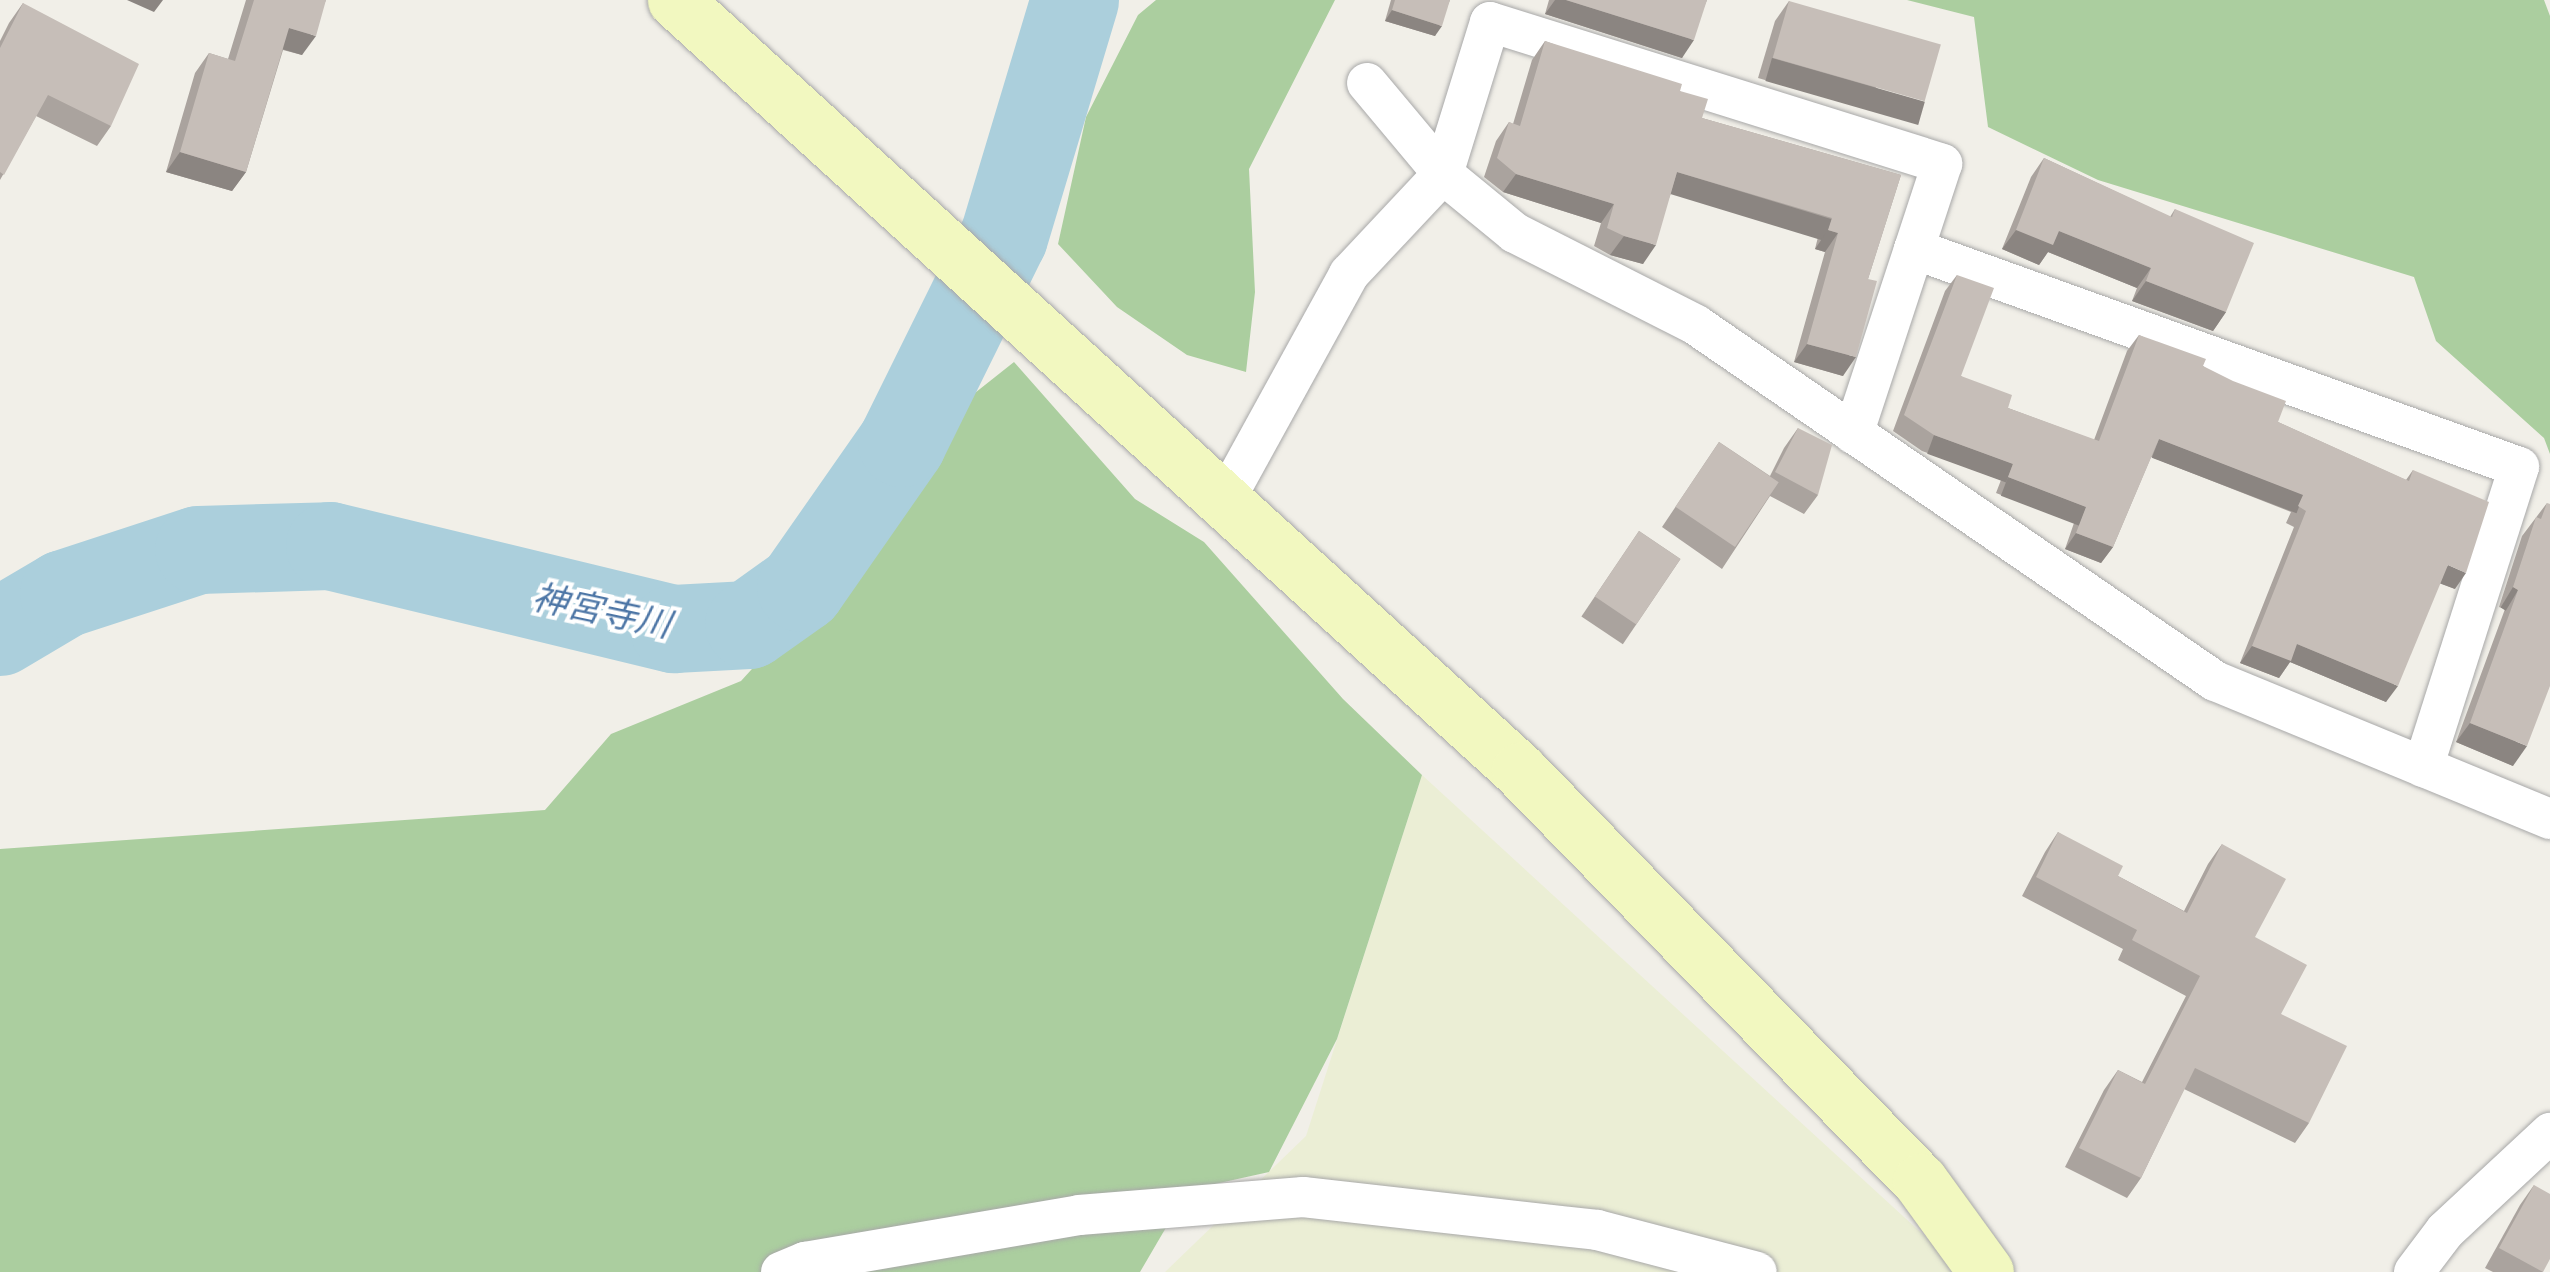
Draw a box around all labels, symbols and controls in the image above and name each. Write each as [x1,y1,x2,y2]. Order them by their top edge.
water label: 神宮寺川 [529,575,675,645]

